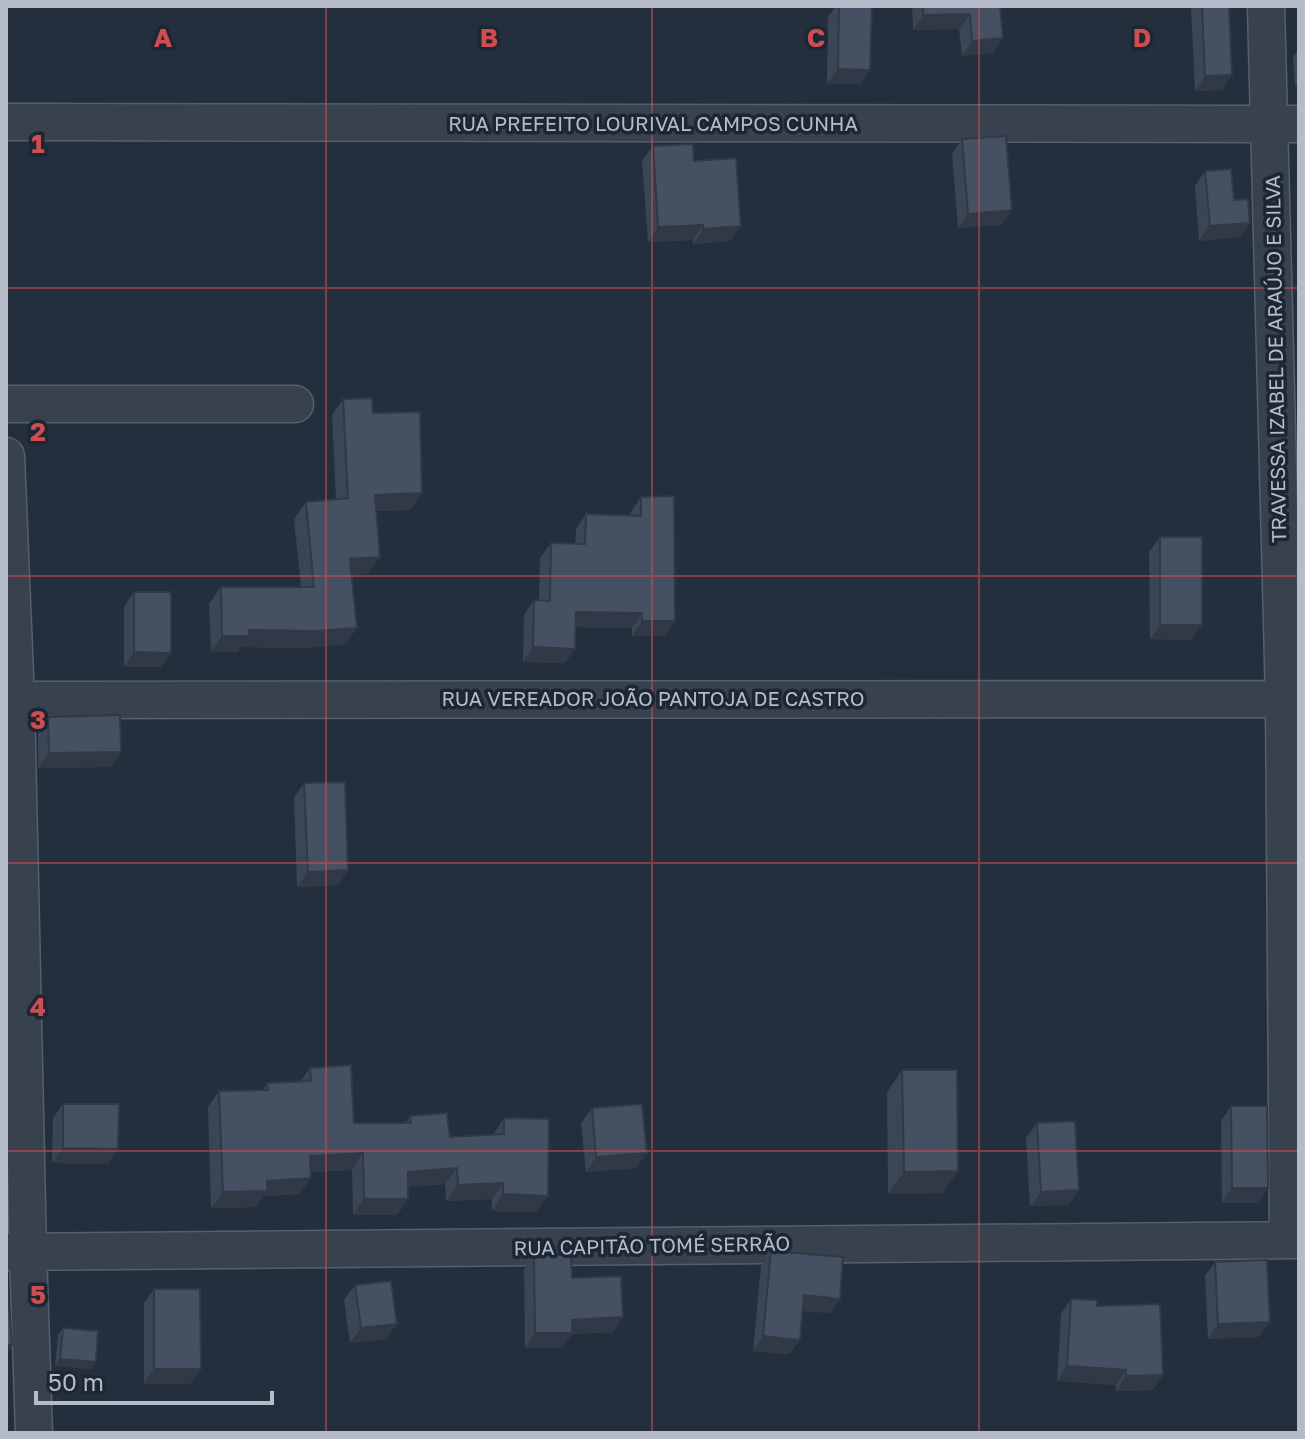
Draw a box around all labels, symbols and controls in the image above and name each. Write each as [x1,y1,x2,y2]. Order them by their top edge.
text: A [154,22,173,53]
text: B [480,22,498,53]
text: C [807,22,825,53]
text: D [1133,22,1151,53]
street label: RUA PREFEITO LOURIVAL CAMPOS CUNHA [448,111,858,135]
text: 1 [31,128,45,159]
street label: TRAVESSA IZABEL DE ARAÚJO E SILVA [1260,175,1290,543]
text: 2 [30,416,46,447]
street label: RUA VEREADOR JOÃO PANTOJA DE CASTRO [441,686,865,710]
text: 3 [30,704,46,735]
text: 4 [30,991,46,1022]
street label: RUA CAPITÃO TOMÉ SERRÃO [513,1231,790,1259]
text: 5 [30,1279,46,1310]
scale bar [36,1355,272,1405]
text: 50 m [48,1367,104,1396]

